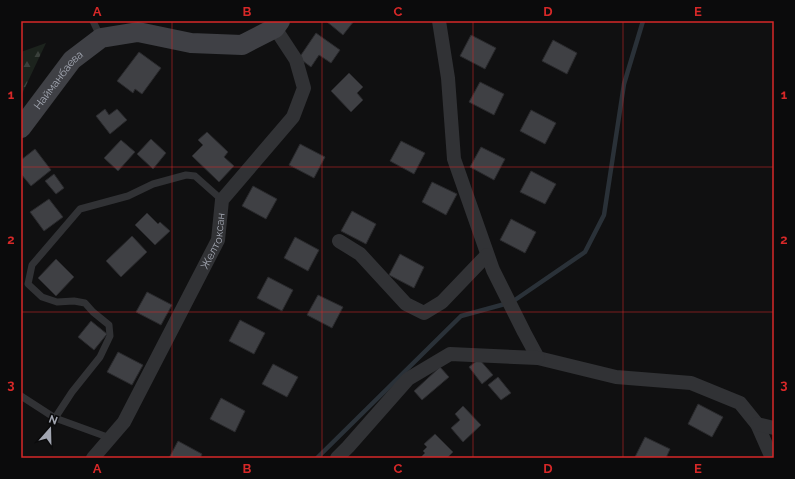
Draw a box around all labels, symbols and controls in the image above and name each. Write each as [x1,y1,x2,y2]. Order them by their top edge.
text: A [93,4,102,19]
text: B [243,4,252,19]
text: C [394,4,403,19]
text: D [543,4,553,19]
text: E [694,4,702,19]
street label: Найманбаева [31,48,85,112]
text: 1 [8,87,15,102]
text: 1 [781,87,788,102]
street label: Желтоксан [198,212,227,271]
text: 2 [7,232,15,247]
text: 2 [780,232,788,247]
text: 3 [7,377,15,392]
text: 3 [780,377,788,392]
north arrow [30,409,70,449]
text: N [47,413,59,428]
text: A [93,461,102,476]
text: B [243,461,252,476]
text: C [394,461,403,476]
text: D [543,461,553,476]
text: E [694,461,702,476]

